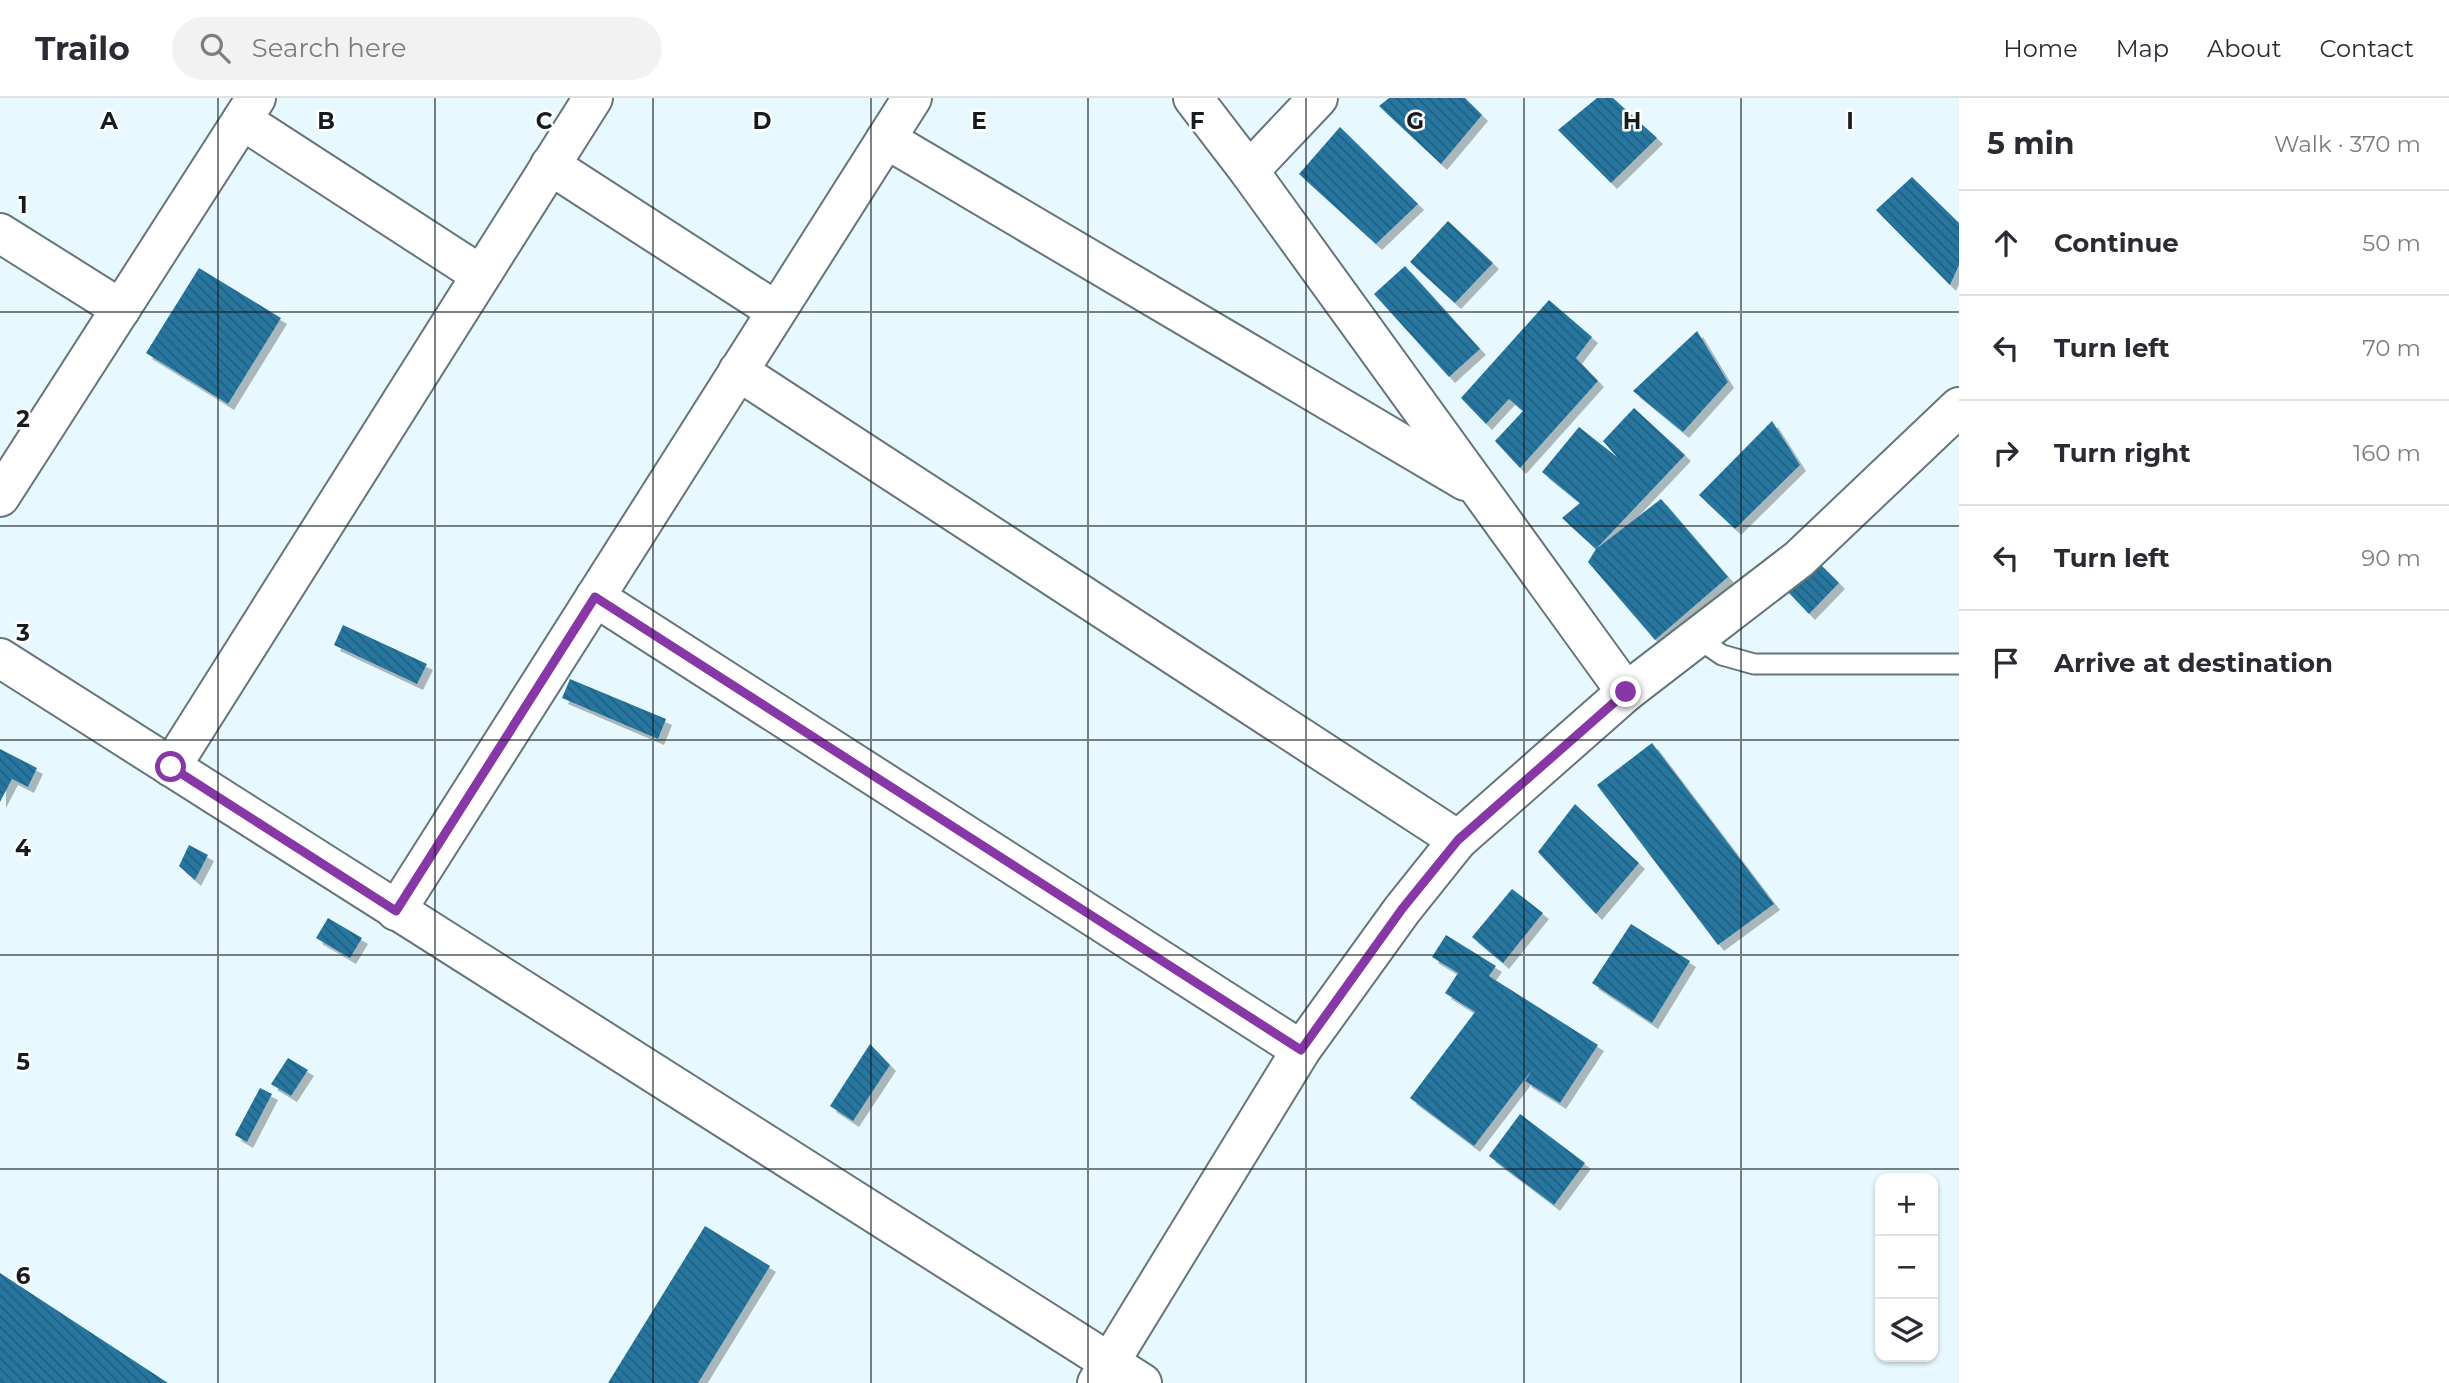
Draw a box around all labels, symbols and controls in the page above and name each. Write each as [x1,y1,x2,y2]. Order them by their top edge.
search box [172,17,662,80]
text: Trailo [35,28,130,68]
icon: search [196,29,234,67]
text: Search here [252,32,406,64]
text: Home [2003,34,2078,63]
text: Map [2116,34,2169,63]
text: About [2207,34,2281,63]
text: Contact [2319,34,2414,63]
text: A [99,107,118,135]
text: B [317,107,335,135]
text: C [536,107,553,135]
text: D [753,107,772,135]
text: E [971,107,987,135]
text: F [1190,107,1205,135]
text: G [1406,107,1424,135]
text: H [1623,107,1641,135]
text: I [1846,107,1854,135]
text: 5 min [1987,125,2075,162]
text: Walk · 370 m [2274,130,2421,158]
text: 1 [18,191,28,219]
icon: ahead [1987,224,2025,262]
text: Continue [2054,227,2179,259]
text: 50 m [2362,229,2421,257]
icon: left [1987,329,2025,367]
text: Turn left [2054,332,2170,364]
text: 70 m [2362,334,2421,362]
text: 2 [16,405,30,433]
icon: right [1987,434,2025,472]
text: Turn right [2054,437,2190,469]
text: 160 m [2353,439,2421,467]
icon: left [1987,539,2025,577]
text: Turn left [2054,542,2170,574]
text: 90 m [2361,544,2421,572]
text: 3 [15,619,30,647]
icon: arrive [1987,644,2025,682]
text: Arrive at destination [2054,647,2333,679]
route end [1610,676,1641,707]
route start [155,751,186,782]
text: 4 [15,834,31,862]
text: 5 [16,1048,30,1076]
map controls [1875,1173,1938,1362]
button: + [1875,1173,1938,1236]
button: − [1875,1236,1938,1299]
text: 6 [16,1262,31,1290]
button: layers [1875,1299,1938,1362]

